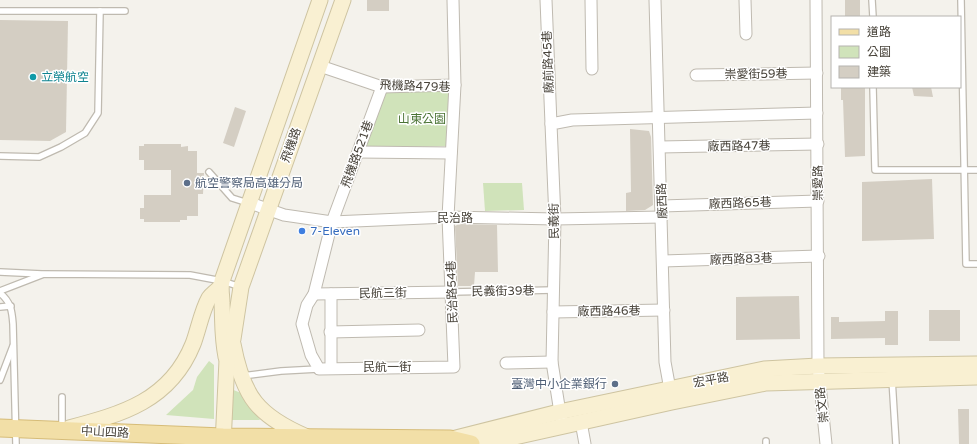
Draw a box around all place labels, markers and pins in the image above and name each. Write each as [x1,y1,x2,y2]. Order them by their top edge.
place label: 立榮航空 [41,70,89,84]
marker: 立榮航空 [28,72,38,82]
place label: 航空警察局高雄分局 [195,176,303,190]
marker: 航空警察局高雄分局 [182,178,192,188]
place label: 7-Eleven [310,224,360,238]
marker: 7-Eleven [297,226,307,236]
place label: 臺灣中小企業銀行 [511,377,607,391]
marker: 臺灣中小企業銀行 [610,379,620,389]

